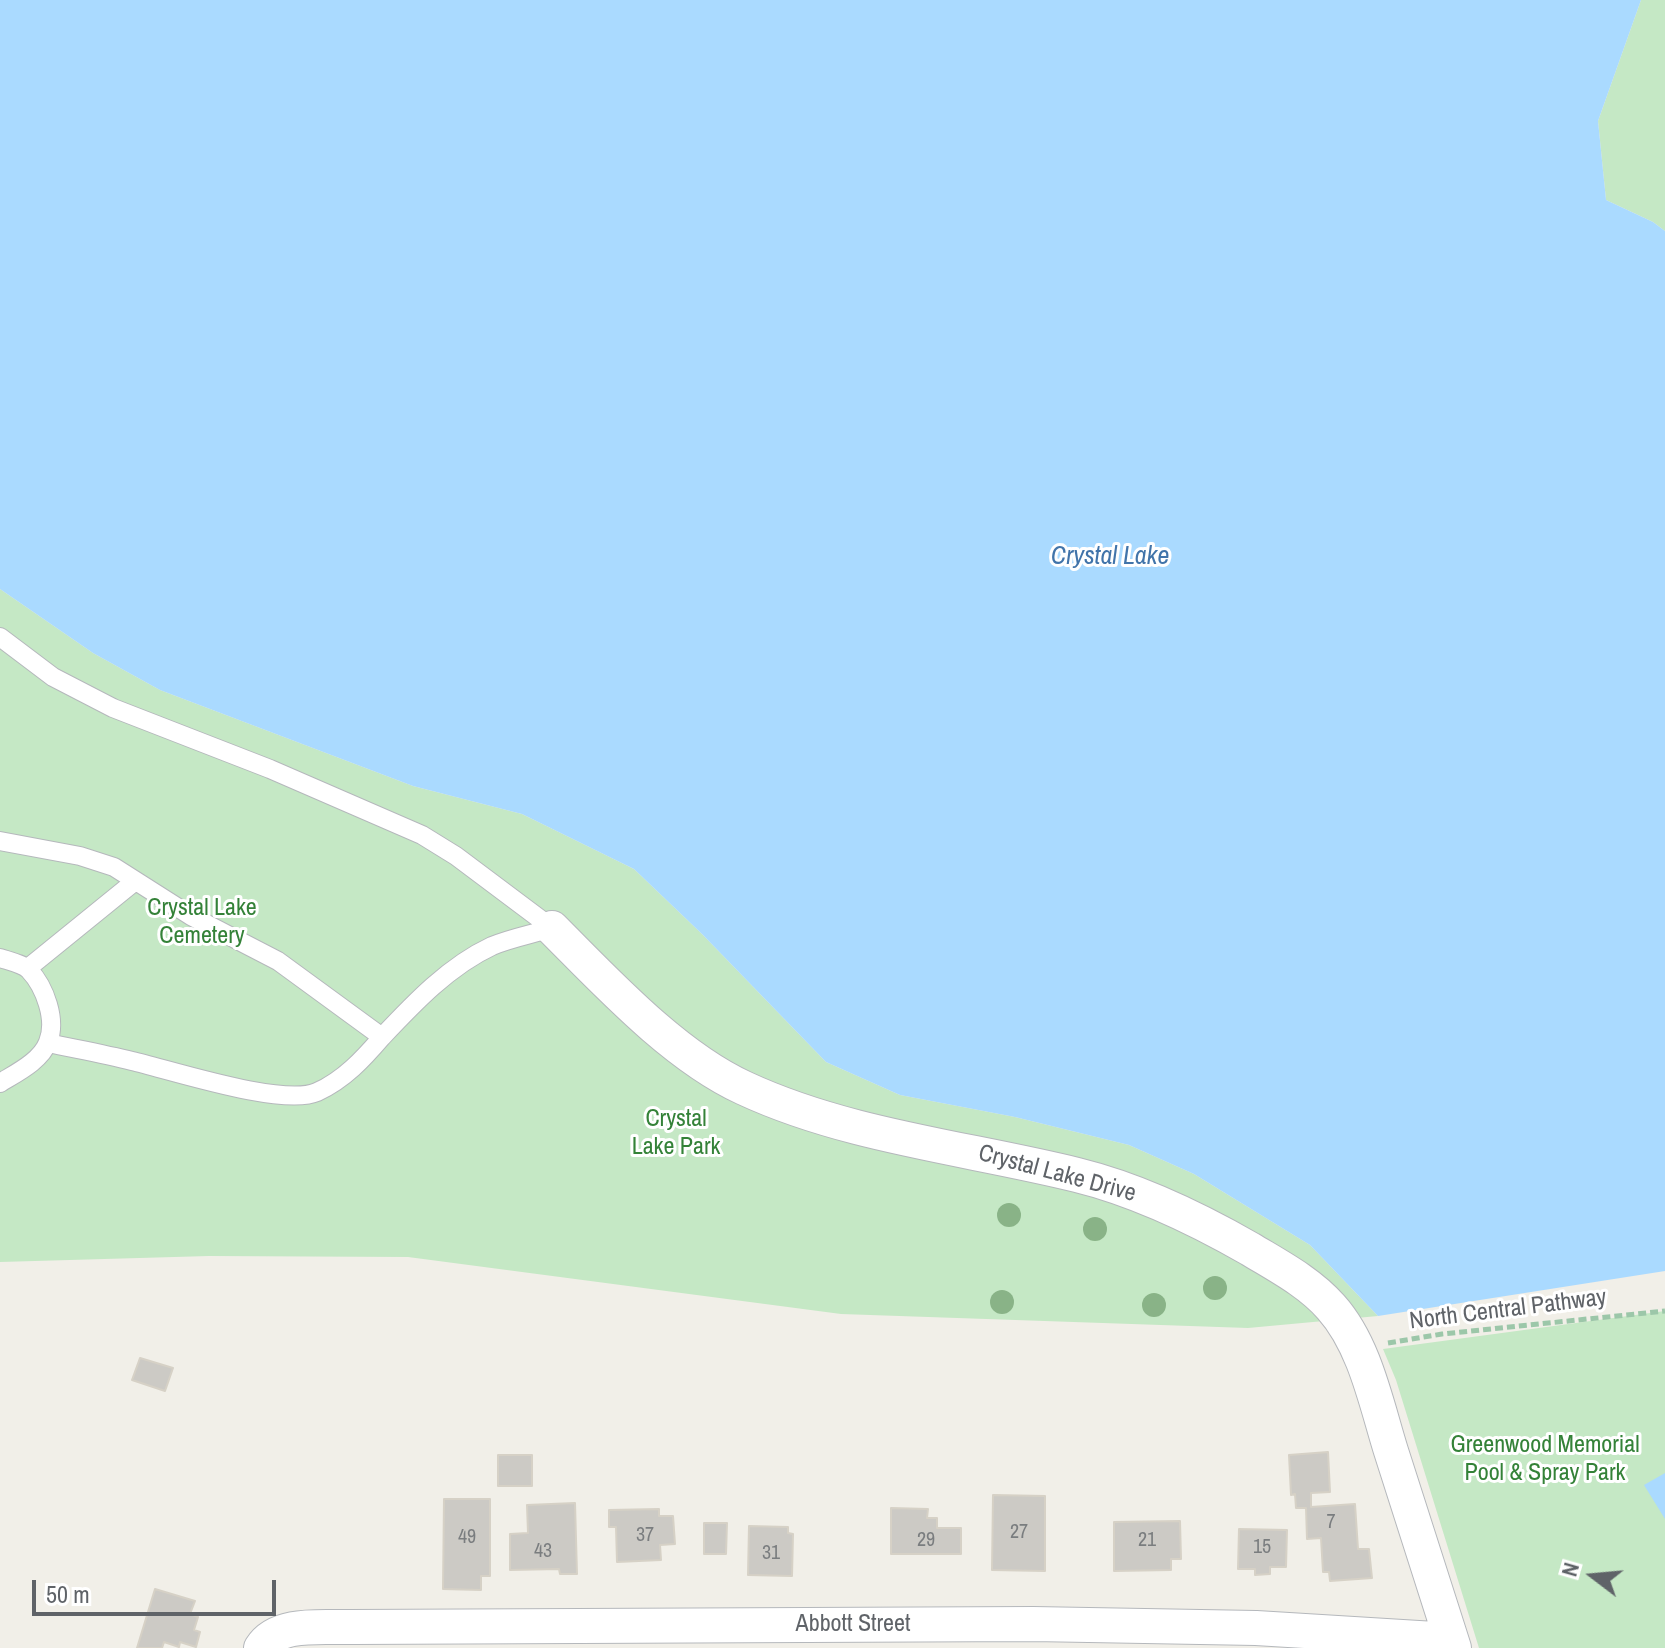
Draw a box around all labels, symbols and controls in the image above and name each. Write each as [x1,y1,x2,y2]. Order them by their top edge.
water label: Crystal Lake [1051,541,1169,573]
park label: Crystal Lake Cemetery [147,895,257,951]
park label: Crystal Lake Park [632,1106,720,1162]
street label: Crystal Lake Drive [975,1139,1139,1209]
street label: North Central Pathway [1408,1284,1608,1336]
park label: Greenwood Memorial Pool & Spray Park [1450,1432,1640,1488]
house number: 7 [1326,1511,1336,1535]
house number: 27 [1010,1521,1028,1545]
house number: 37 [636,1524,654,1548]
house number: 49 [458,1526,476,1550]
house number: 29 [917,1529,935,1553]
house number: 21 [1138,1529,1156,1553]
house number: 15 [1253,1536,1271,1560]
north arrow [1553,1536,1633,1616]
house number: 43 [534,1540,552,1564]
house number: 31 [762,1542,780,1566]
text: N [1554,1559,1586,1580]
scale bar [36,1564,280,1614]
text: 50 m [46,1578,90,1610]
street label: Abbott Street [796,1611,910,1639]

